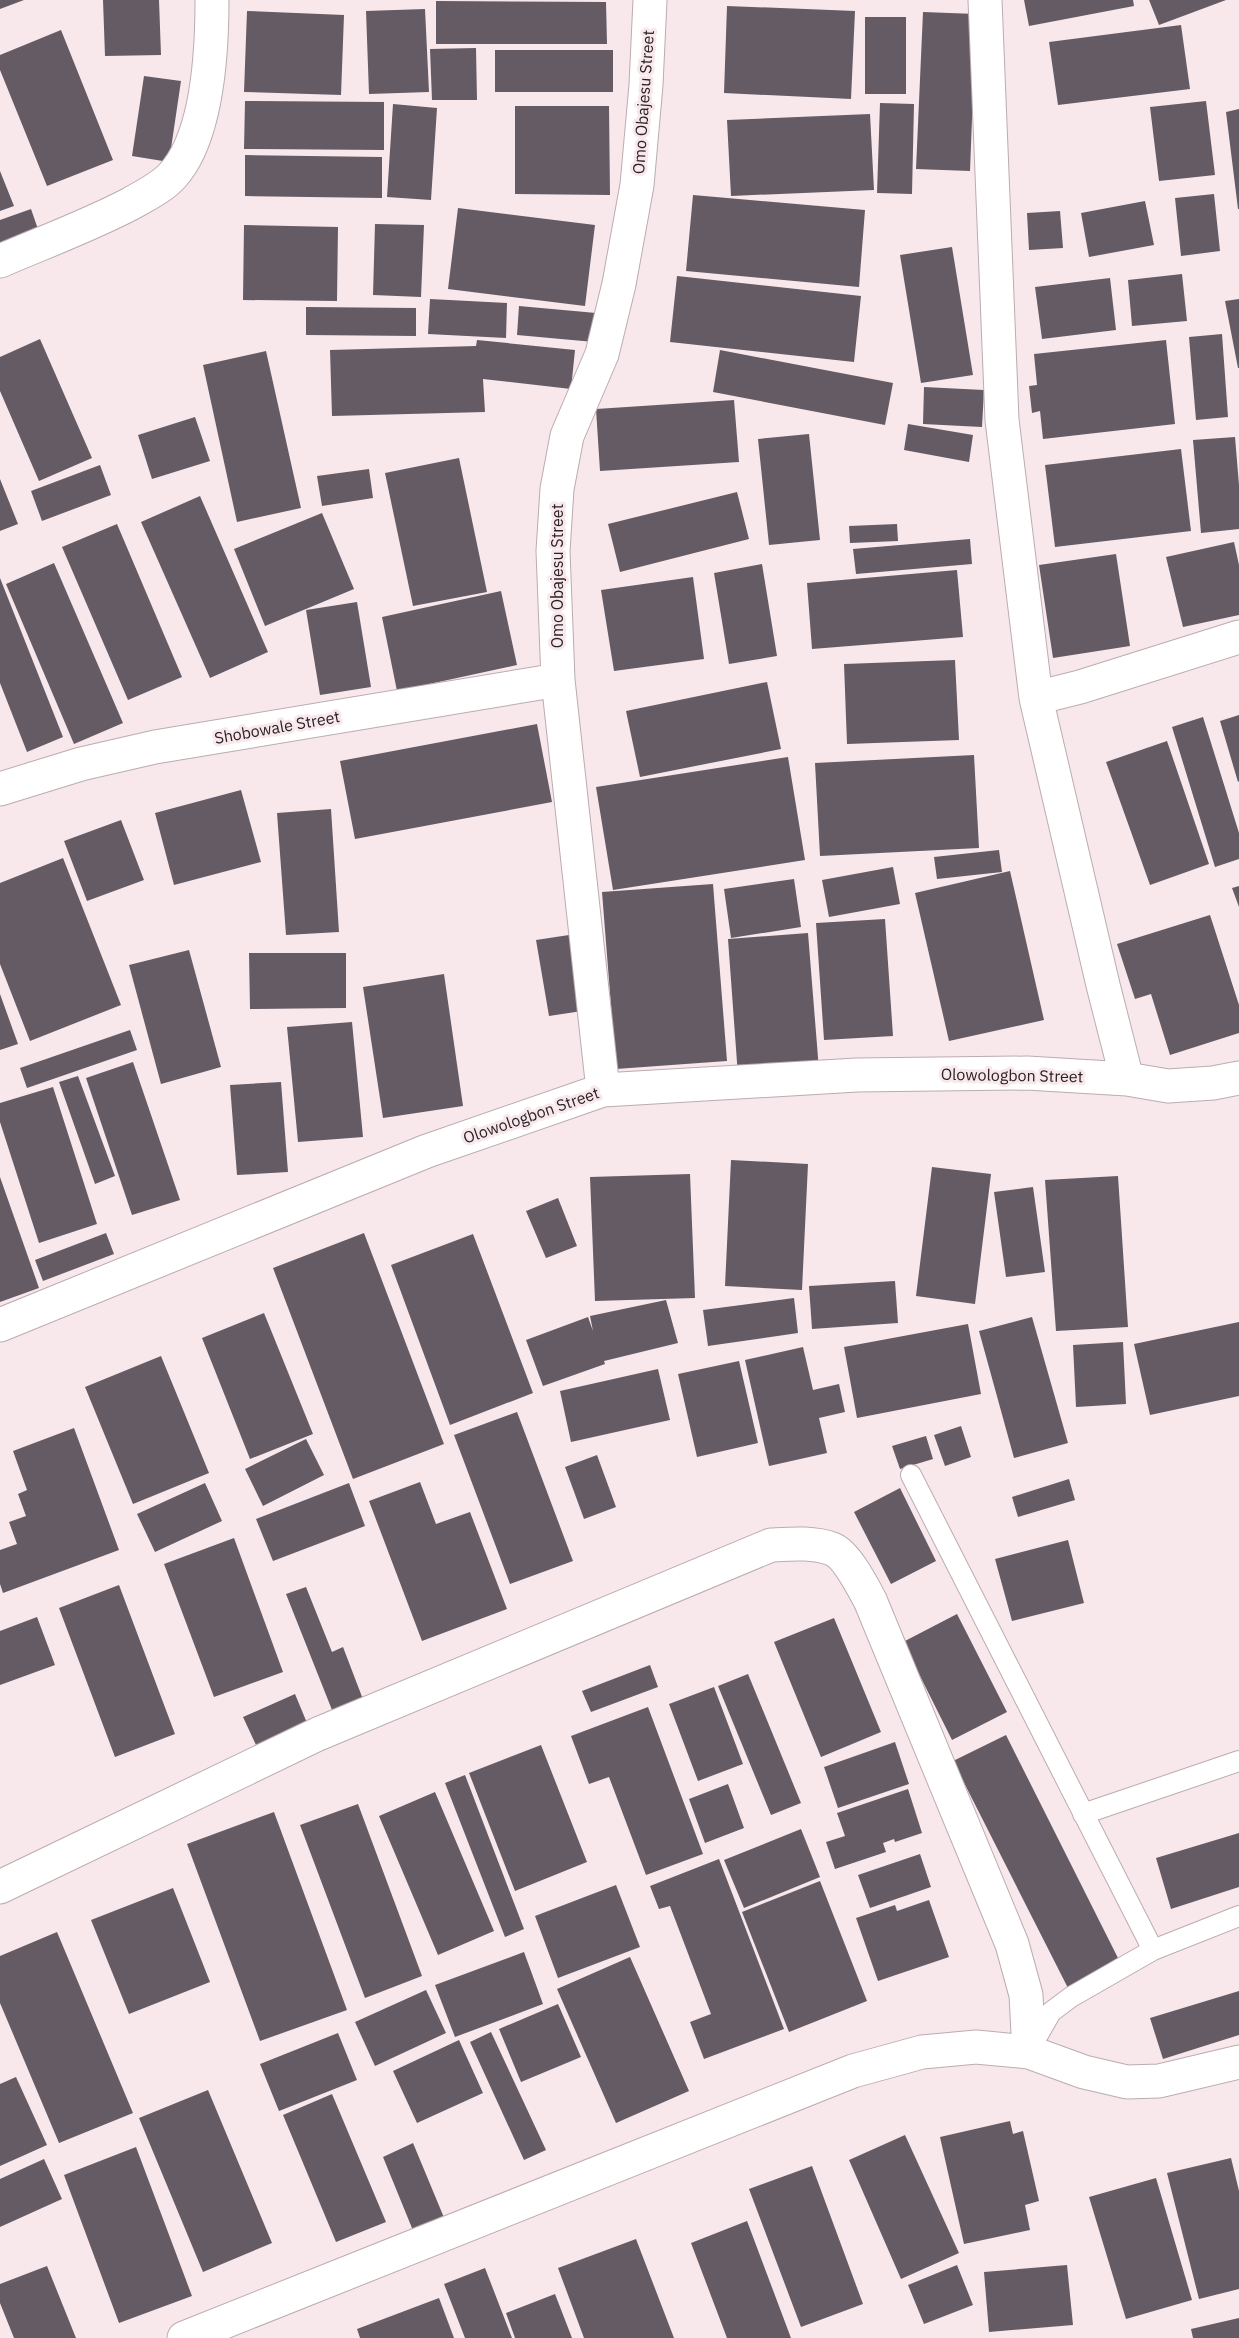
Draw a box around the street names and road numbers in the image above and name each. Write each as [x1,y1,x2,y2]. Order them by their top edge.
street label: Omo Obajesu Street [628,29,658,175]
street label: Omo Obajesu Street [547,504,567,648]
street label: Shobowale Street [213,706,341,748]
street label: Olowologbon Street [941,1064,1083,1086]
street label: Olowologbon Street [460,1082,602,1148]

